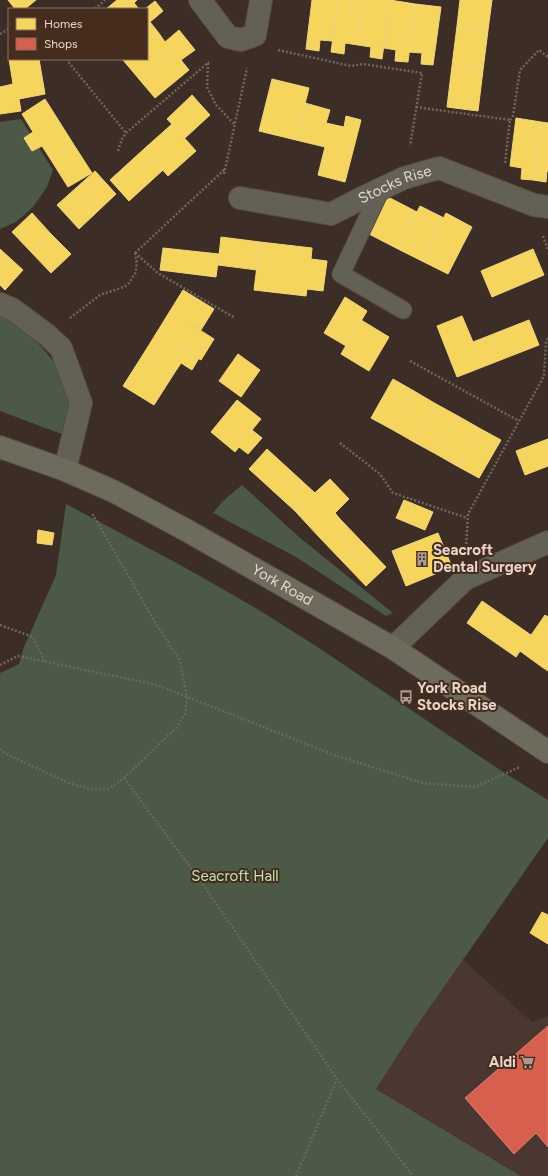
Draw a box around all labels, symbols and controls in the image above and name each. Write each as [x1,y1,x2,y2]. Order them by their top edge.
legend [8,8,148,60]
text: Homes [44,17,83,31]
text: Shops [44,37,78,51]
street label: Stocks Rise [355,162,433,207]
place label: Seacroft Dental Surgery [433,541,537,576]
building icon: Seacroft Dental Surgery [414,551,430,567]
street label: York Road [249,560,316,609]
place label: York Road Stocks Rise [417,679,497,714]
bus stop icon: York Road Stocks Rise [398,689,414,705]
park label: Seacroft Hall [191,867,279,885]
place label: Aldi [489,1053,516,1071]
supermarket icon: Aldi [519,1054,535,1070]

